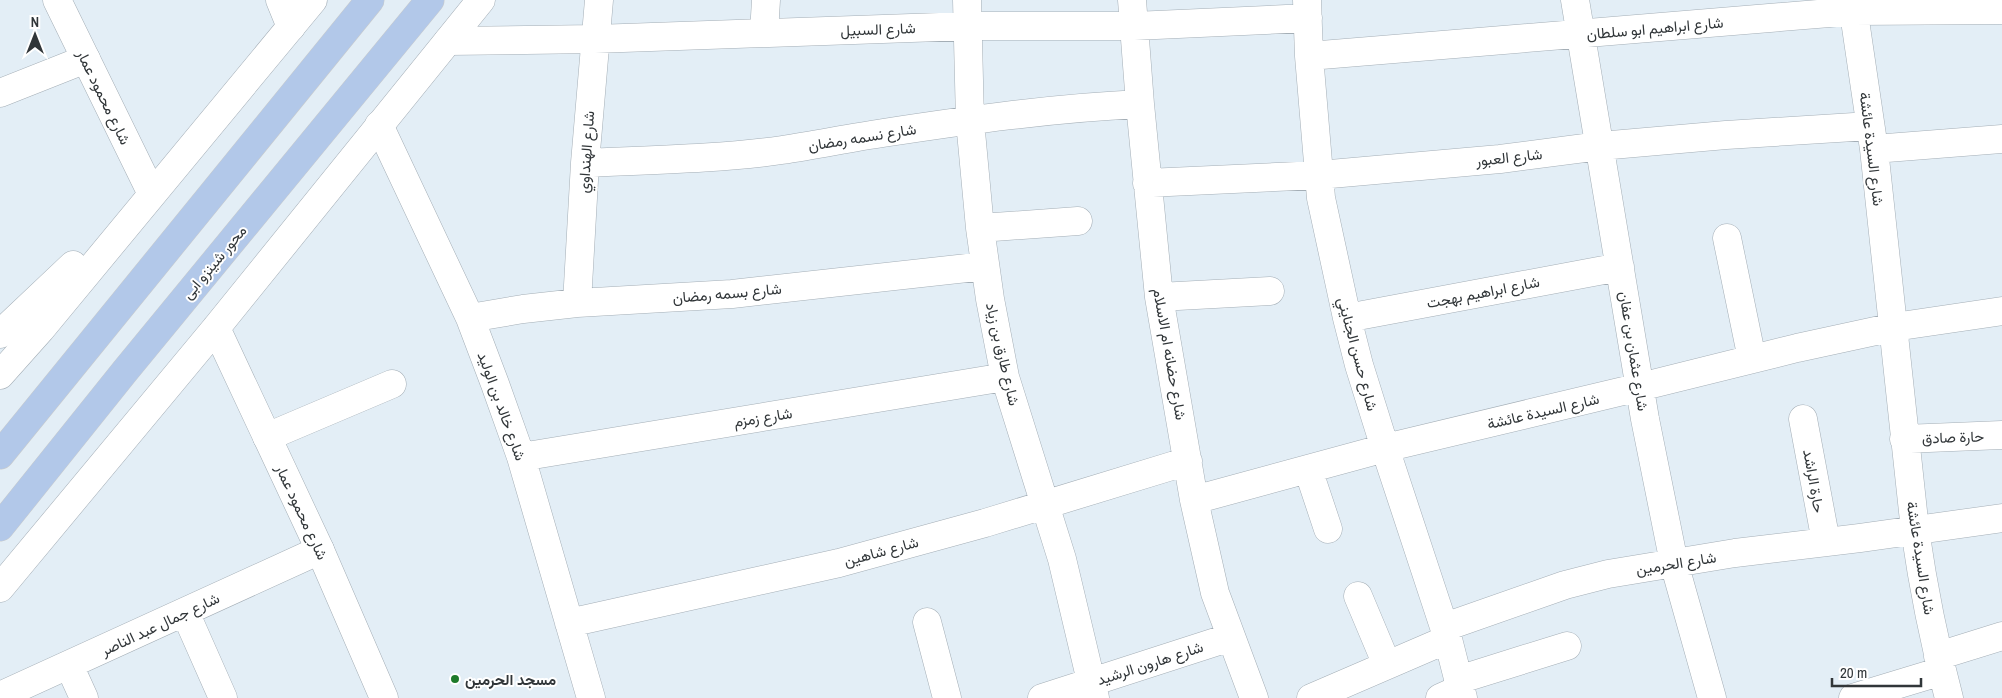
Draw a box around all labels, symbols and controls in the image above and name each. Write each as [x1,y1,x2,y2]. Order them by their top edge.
north arrow [10,10,60,60]
street label: شارع ابراهيم ابو سلطان [1586,12,1725,45]
text: N [31,13,39,31]
street label: شارع السبيل [840,17,916,42]
street label: شارع محمود عمار [71,45,136,149]
street label: شارع السيدة عائشة [1854,91,1889,207]
street label: شارع الهنداوي [573,110,602,194]
street label: شارع نسمه رمضان [806,118,918,157]
street label: شارع العبور [1474,143,1544,172]
street label: محور شينزو ابى [177,221,251,303]
street label: شارع ابراهيم بهجت [1425,271,1542,314]
street label: شارع بسمه رمضان [672,278,783,309]
street label: شارع حضانه ام الاسلام [1147,286,1192,422]
street label: شارع عثمان بن عفان [1613,290,1654,413]
street label: شارع حسن الجنايني [1330,295,1383,414]
street label: شارع طارق بن زياد [980,300,1025,408]
street label: شارع خالد بن الوليد [472,349,531,464]
street label: شارع السيدة عائشة [1485,388,1602,435]
street label: شارع زمزم [732,402,794,433]
street label: حارة صادق [1921,425,1985,449]
street label: حارة الراشد [1798,448,1830,514]
street label: شارع محمود عمار [269,460,333,564]
street label: شارع السيدة عائشة [1901,500,1940,617]
street label: شارع شاهين [841,531,921,572]
street label: شارع الحرمين [1634,546,1718,581]
street label: شارع جمال عبد الناصر [96,587,223,662]
street label: شارع هارون الرشيد [1094,636,1206,691]
scale bar [1832,656,1921,688]
text: 20 m [1840,662,1867,683]
place label: مسجد الحرمين [465,669,556,690]
marker: مسجد الحرمين [449,673,461,685]

